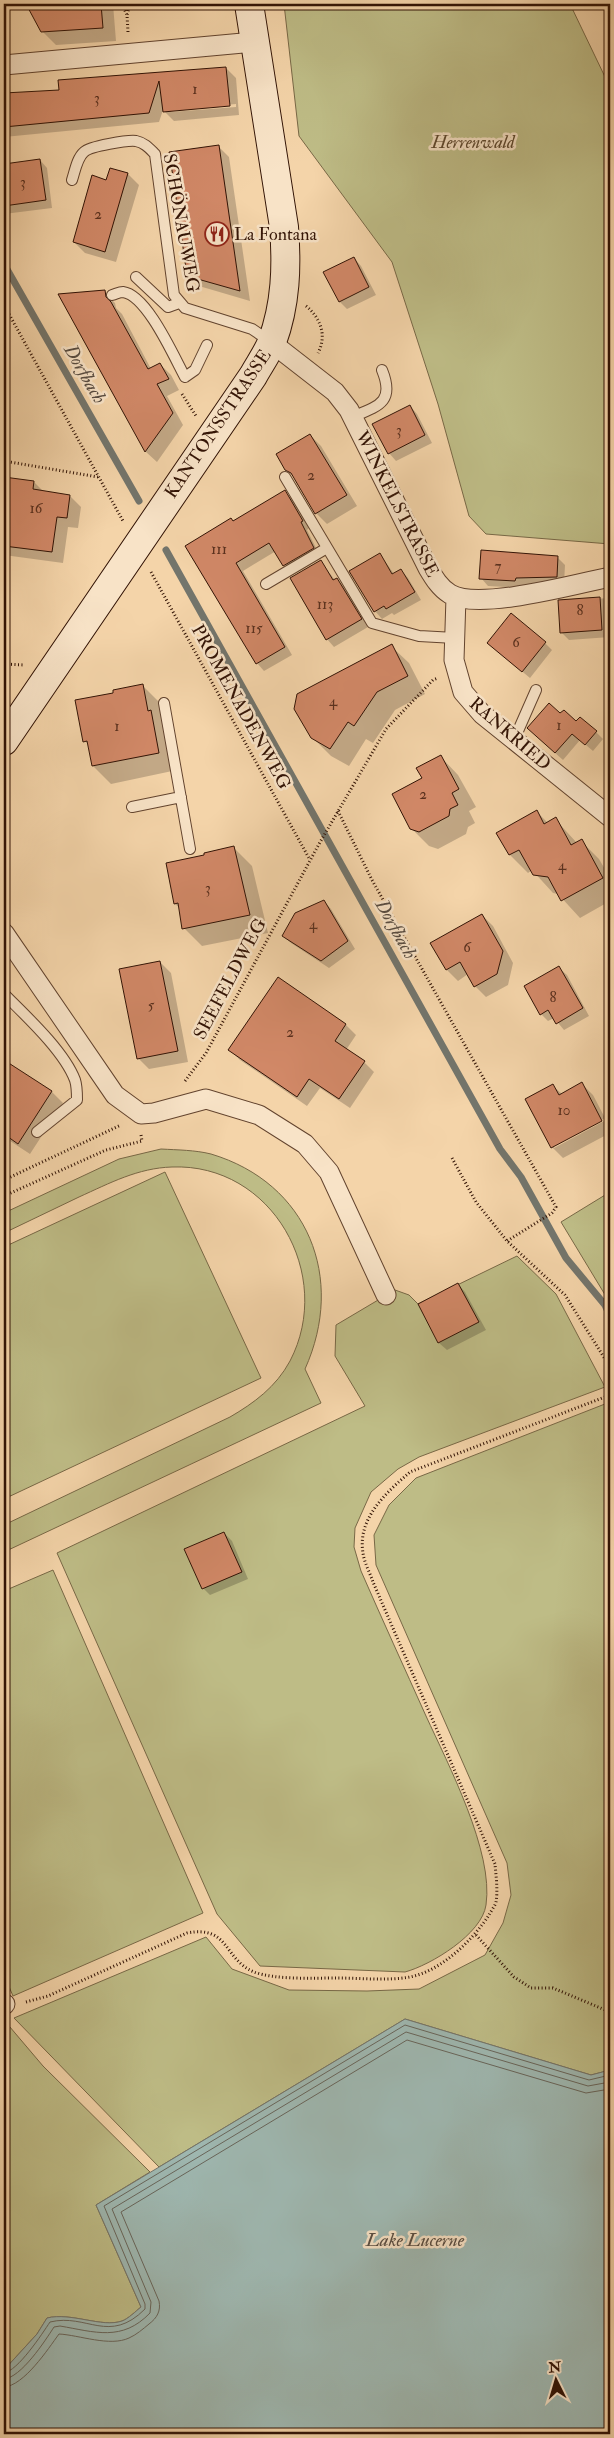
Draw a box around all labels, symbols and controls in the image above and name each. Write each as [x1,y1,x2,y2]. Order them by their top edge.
house number: 1 [192,80,198,99]
house number: 3 [94,89,100,108]
park label: Herrenwald [430,131,516,154]
street label: SCHÖNAUWEG [157,152,205,294]
house number: 3 [20,173,26,192]
house number: 2 [94,205,102,224]
restaurant icon: La Fontana [204,221,230,247]
place label: La Fontana [234,223,317,246]
water label: Dorfbach [58,339,112,408]
street label: KANTONSSTRASSE [160,345,276,503]
house number: 3 [396,421,402,440]
street label: WINKELSTRASSE [350,426,444,581]
house number: 2 [307,466,315,485]
house number: 16 [30,499,44,518]
house number: 111 [211,540,227,559]
house number: 7 [495,557,502,576]
house number: 113 [317,595,333,614]
house number: 8 [576,601,584,620]
house number: 115 [245,619,263,638]
street label: PROMENADENWEG [186,621,296,793]
house number: 6 [512,633,521,652]
house number: 4 [329,692,338,711]
street label: RANKRIED [464,692,556,776]
house number: 1 [556,716,562,735]
house number: 1 [114,717,120,736]
house number: 2 [419,785,427,804]
house number: 4 [558,856,567,875]
house number: 3 [205,879,211,898]
water label: Dorfbach [369,894,422,963]
street label: SEEFELDWEG [188,914,272,1044]
house number: 4 [309,915,318,934]
house number: 6 [463,938,472,957]
house number: 8 [549,988,557,1007]
house number: 5 [148,996,155,1015]
house number: 2 [286,1023,294,1042]
house number: 10 [558,1101,570,1120]
water label: Lake Lucerne [365,2228,465,2252]
north arrow [532,2356,582,2406]
text: N [547,2358,562,2377]

